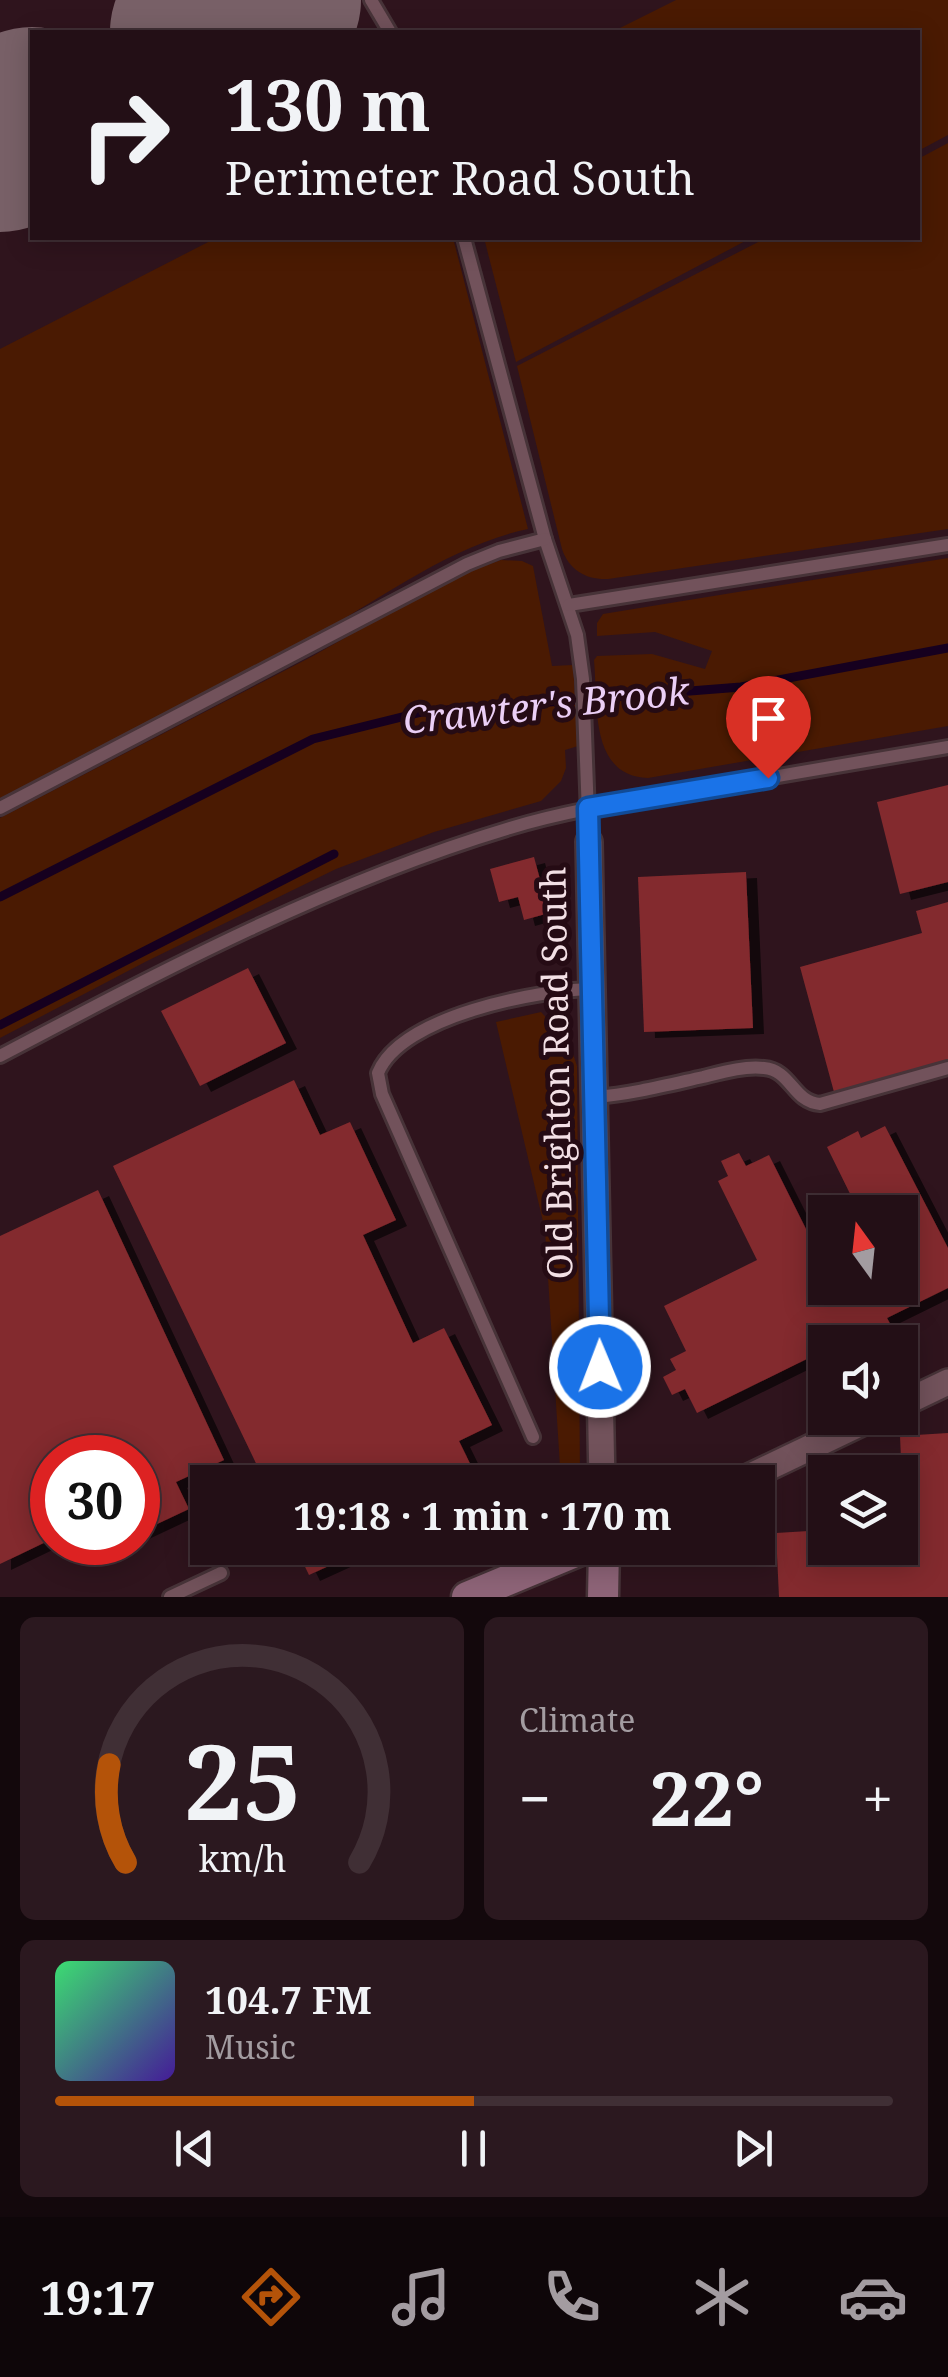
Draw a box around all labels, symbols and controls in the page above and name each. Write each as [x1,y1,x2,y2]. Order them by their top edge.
text: 130 m [225,56,431,152]
icon: right [60,70,190,200]
text: Perimeter Road South [225,147,695,208]
water label: Crawter's Brook [400,663,693,745]
pin [726,676,811,779]
icon: arrive [741,691,796,746]
street label: Old Brighton Road South [528,866,583,1280]
north arrow [808,1195,918,1305]
map controls [808,1195,918,1565]
position arrow [548,1315,652,1419]
button: sound [808,1325,918,1435]
speed limit sign: 30 [30,1435,160,1565]
button: layers [808,1455,918,1565]
text: 19:18 · 1 min · 170 m [293,1489,672,1541]
text: Climate [519,1698,635,1741]
text: 25 [183,1709,301,1850]
text: 22° [649,1746,764,1848]
text: − [519,1760,551,1835]
text: + [862,1760,893,1835]
text: km/h [198,1834,286,1882]
text: 104.7 FM [205,1973,372,2025]
text: Music [205,2025,296,2068]
icon: previous [167,2121,222,2176]
icon: pause [446,2121,501,2176]
icon: next [726,2121,781,2176]
icon: directions [236,2262,306,2332]
icon: music [386,2262,456,2332]
icon: phone [537,2262,607,2332]
icon: climate [687,2262,757,2332]
icon: car [838,2262,908,2332]
text: 19:17 [40,2267,156,2328]

